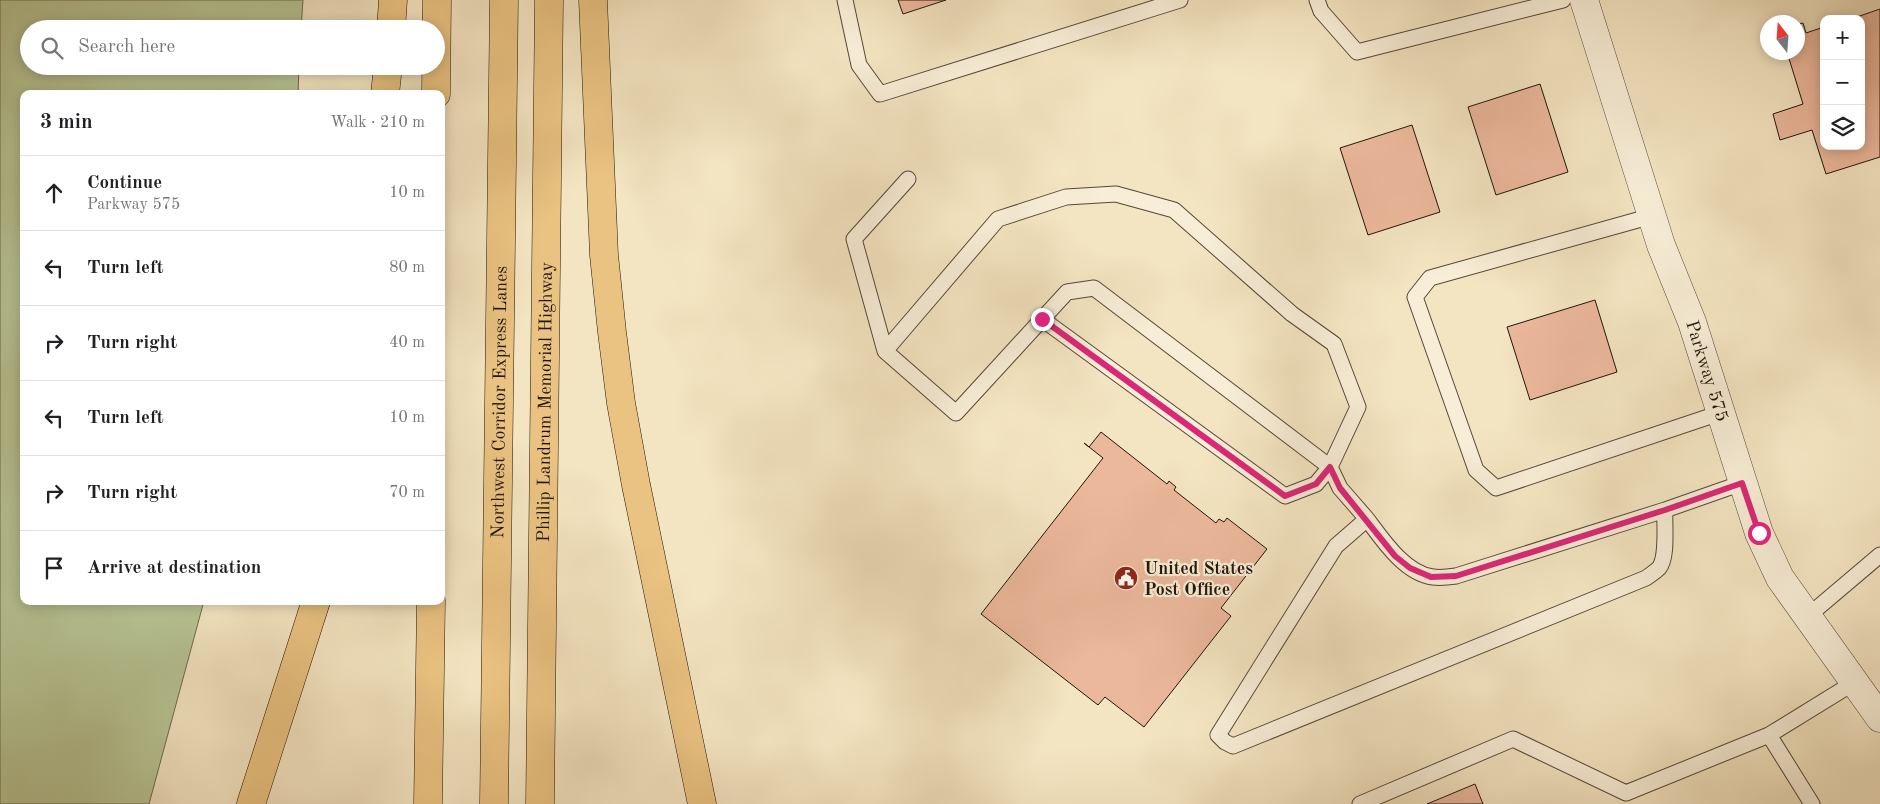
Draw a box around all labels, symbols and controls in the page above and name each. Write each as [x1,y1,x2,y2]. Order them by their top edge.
north arrow [1760,15,1805,60]
map controls [1820,15,1865,150]
button: + [1820,15,1865,60]
search box [20,20,445,75]
icon: search [38,34,66,62]
text: Search here [78,38,175,57]
button: − [1820,60,1865,105]
button: layers [1820,105,1865,150]
text: 3 min [40,112,93,133]
text: Walk · 210 m [330,115,425,131]
text: Continue [87,174,162,193]
icon: ahead [40,179,68,207]
text: 10 m [389,185,425,201]
text: Parkway 575 [87,197,180,213]
icon: left [40,254,68,282]
text: Turn left [87,259,164,278]
text: 80 m [389,260,425,276]
street label: Phillip Landrum Memorial Highway [535,261,556,542]
street label: Northwest Corridor Express Lanes [489,265,511,538]
route end [1031,308,1054,331]
street label: Parkway 575 [1682,318,1731,424]
icon: right [40,329,68,357]
text: Turn right [87,334,177,353]
text: 40 m [389,335,425,351]
icon: left [40,404,68,432]
text: Turn left [87,409,164,428]
text: 10 m [389,410,425,426]
icon: right [40,479,68,507]
text: Turn right [87,484,177,503]
text: 70 m [389,485,425,501]
route start [1748,522,1771,545]
icon: arrive [40,554,68,582]
text: Arrive at destination [87,559,261,578]
place label: United States Post Office [1144,560,1253,599]
public building icon: United States Post Office [1113,565,1139,591]

